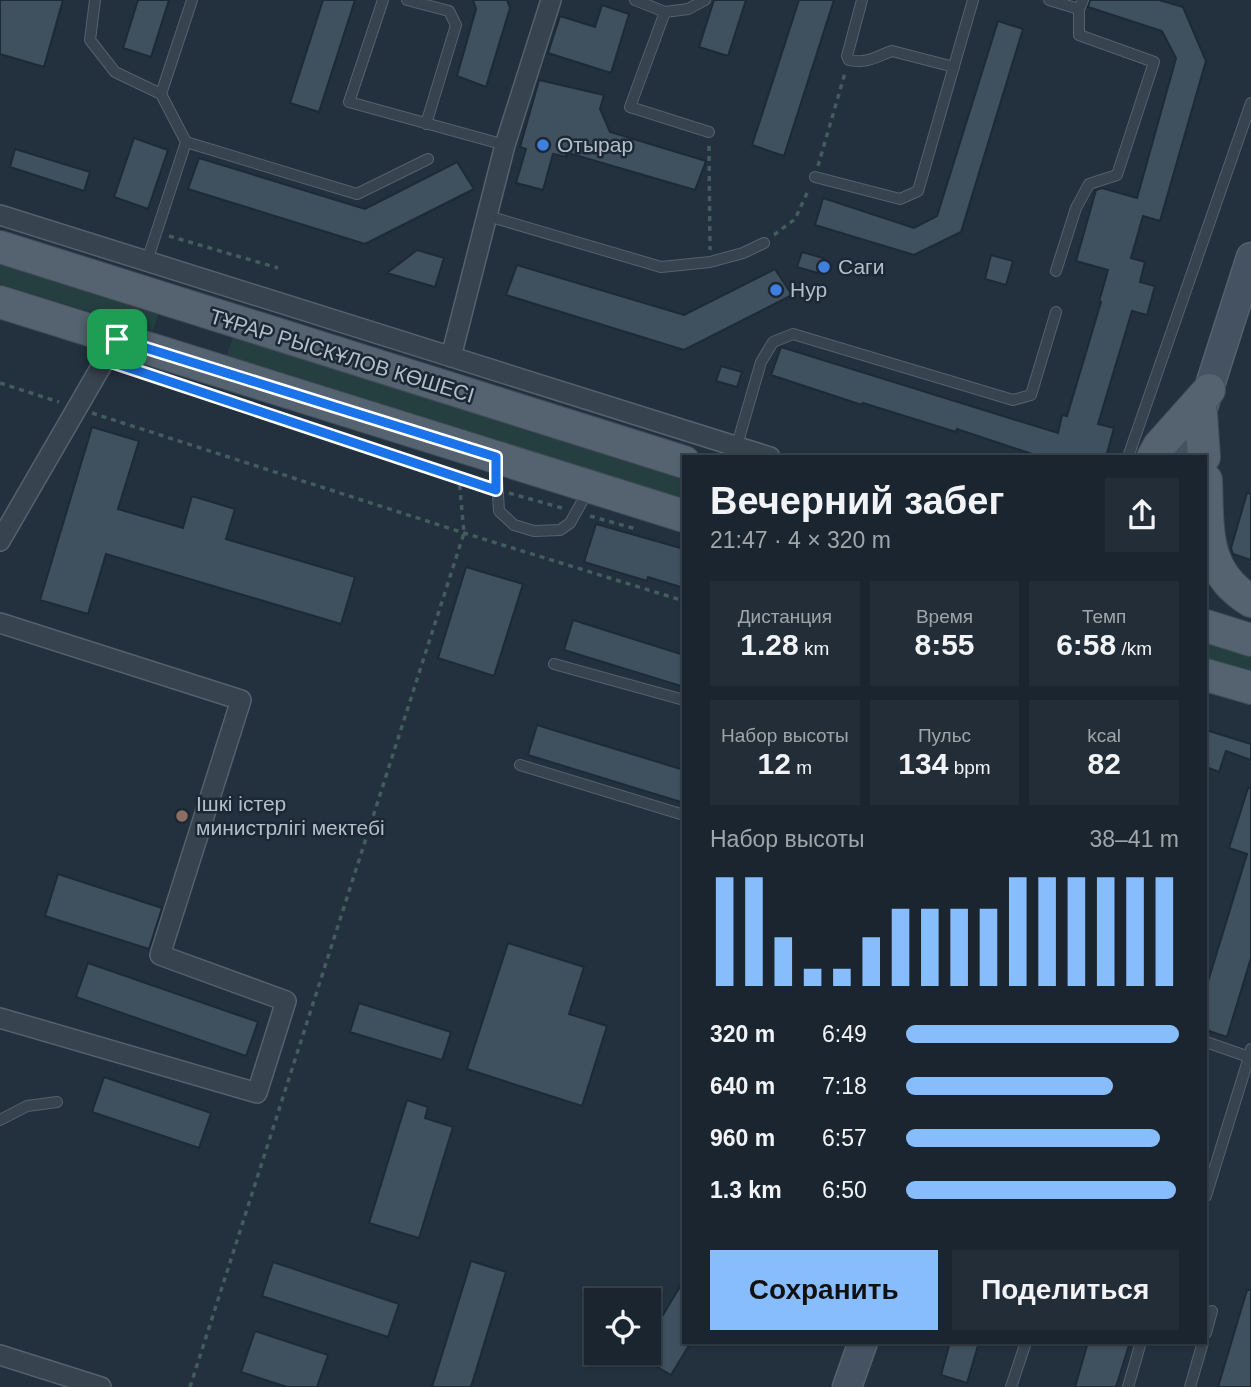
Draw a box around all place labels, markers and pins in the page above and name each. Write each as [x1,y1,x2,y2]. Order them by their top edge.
place label: Отырар [557,133,633,156]
marker: Отырар [535,137,551,153]
place label: Саги [838,255,884,278]
marker: Саги [816,259,832,275]
place label: Нур [790,278,827,301]
marker: Нур [768,282,784,298]
pin [87,309,147,369]
place label: Ішкі істер министрлігі мектебі [196,792,385,839]
marker: Ішкі істер министрлігі мектебі [174,808,190,824]

